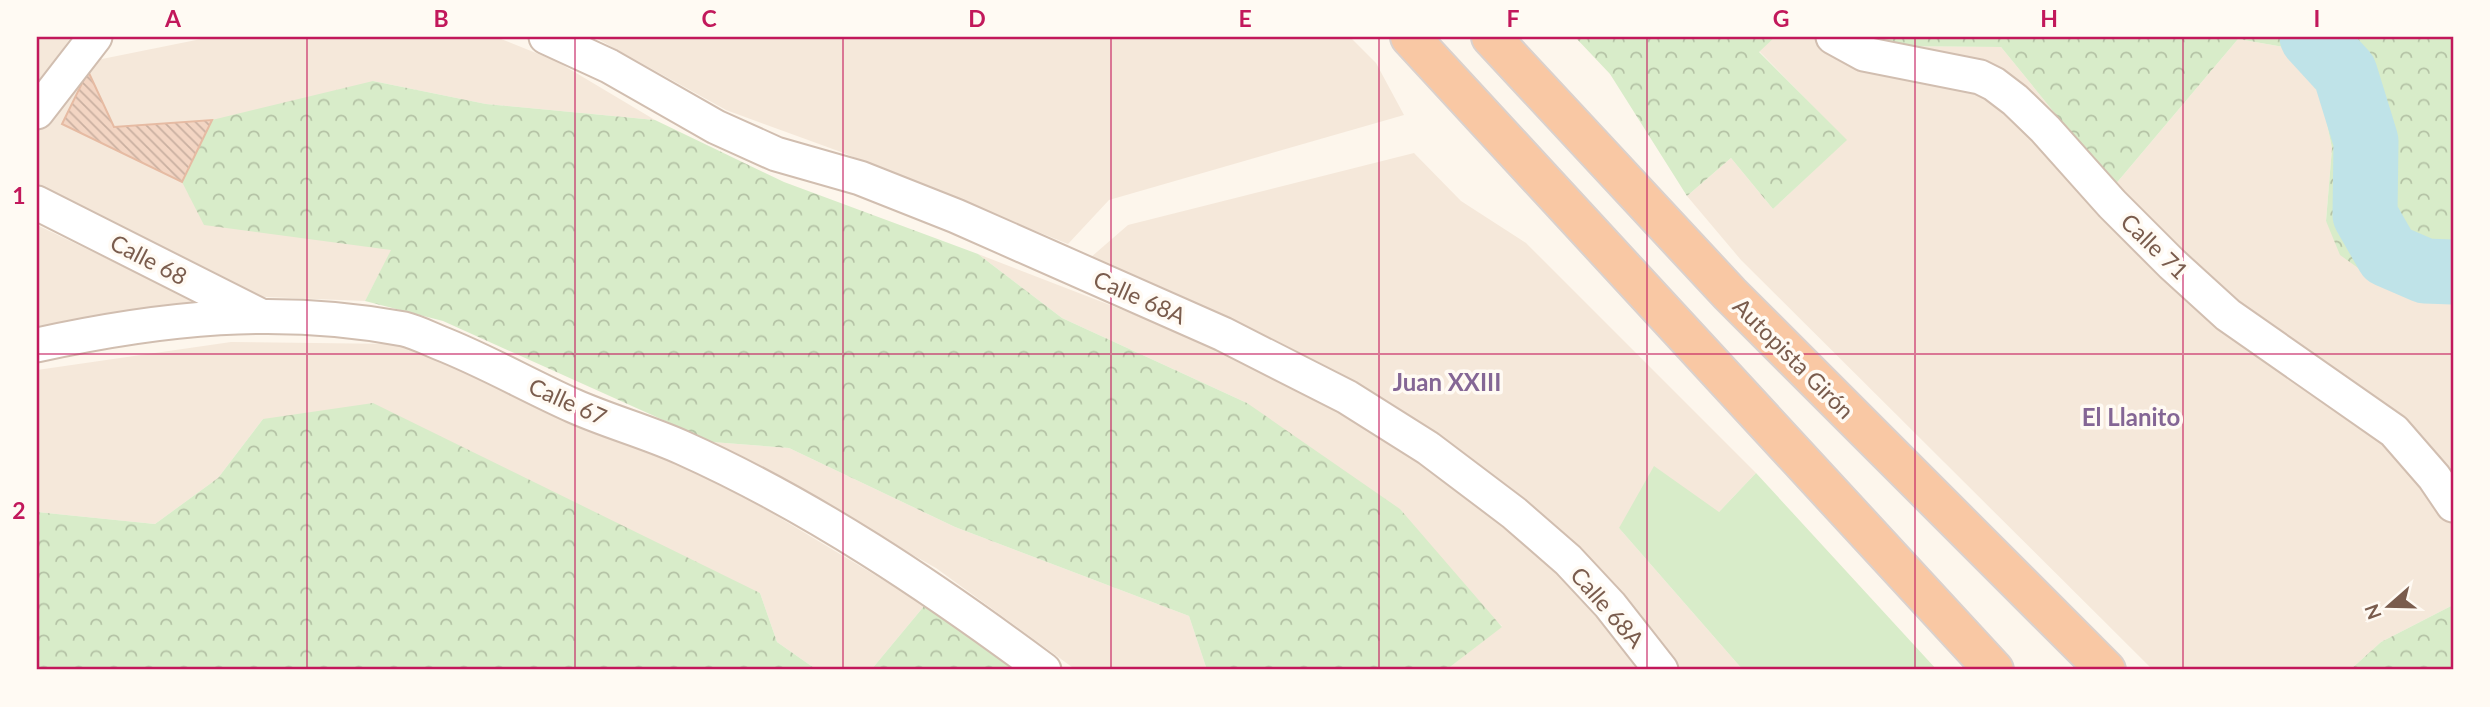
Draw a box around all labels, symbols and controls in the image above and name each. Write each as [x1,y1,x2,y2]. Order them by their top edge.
text: A [164,4,182,32]
text: B [433,4,449,32]
text: C [701,4,717,32]
text: D [968,4,986,32]
text: E [1238,4,1252,32]
text: F [1506,4,1520,32]
text: G [1773,4,1789,32]
text: H [2040,4,2058,32]
text: I [2314,4,2320,32]
text: 1 [12,181,26,209]
street label: Calle 71 [2116,207,2194,285]
street label: Calle 68 [106,228,192,290]
street label: Calle 68A [1090,264,1191,330]
street label: Autopista Girón [1728,292,1860,424]
district label: Juan XXIII [1393,367,1501,396]
street label: Calle 67 [525,371,611,431]
district label: El Llanito [2082,402,2180,431]
text: 2 [12,496,26,524]
street label: Calle 68A [1565,561,1651,653]
north arrow [2354,570,2424,640]
text: N [2359,601,2386,623]

